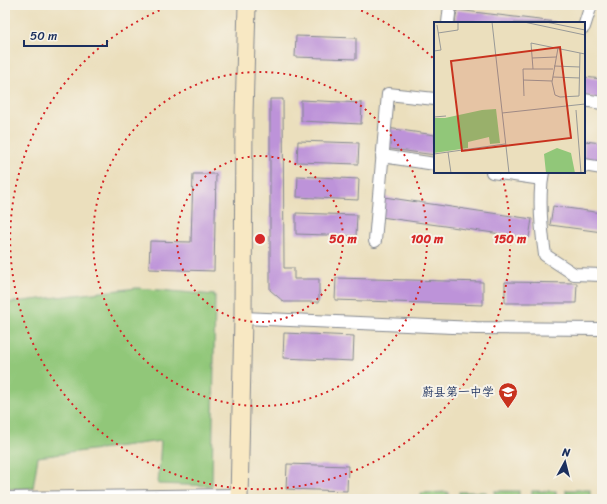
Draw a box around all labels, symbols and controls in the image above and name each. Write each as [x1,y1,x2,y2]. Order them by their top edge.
scale bar [24,22,107,48]
inset map [434,22,585,173]
text: 50 m [30,25,57,47]
text: 50 m [329,228,357,250]
text: 100 m [411,228,444,250]
text: 150 m [494,228,527,250]
centre of rings [253,232,267,246]
place label: 蔚县第一中学 [422,381,494,403]
school or university icon: 蔚县第一中学 [497,381,519,409]
north arrow [545,442,585,482]
text: N [560,443,571,463]

